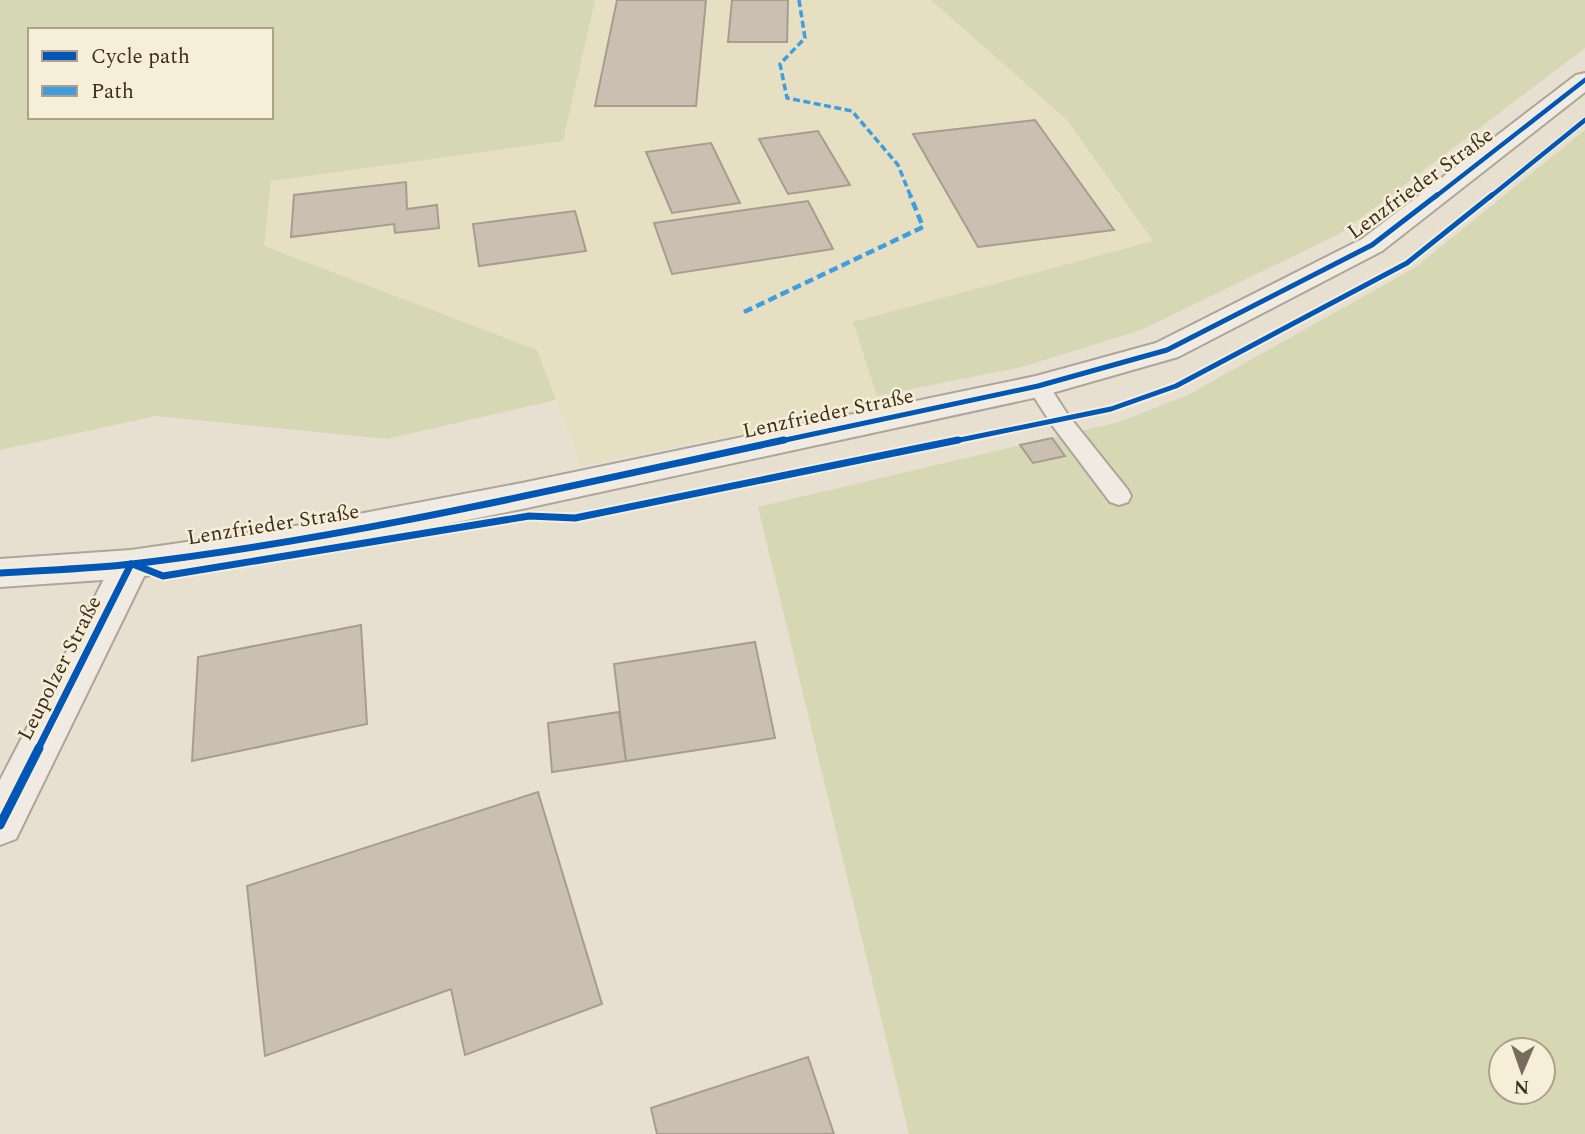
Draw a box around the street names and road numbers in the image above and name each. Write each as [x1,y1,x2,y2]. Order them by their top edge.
street label: Lenzfrieder Straße [1341,120,1500,248]
street label: Lenzfrieder Straße [740,380,917,448]
street label: Lenzfrieder Straße [185,496,362,554]
street label: Leupolzer Straße [10,590,110,747]

